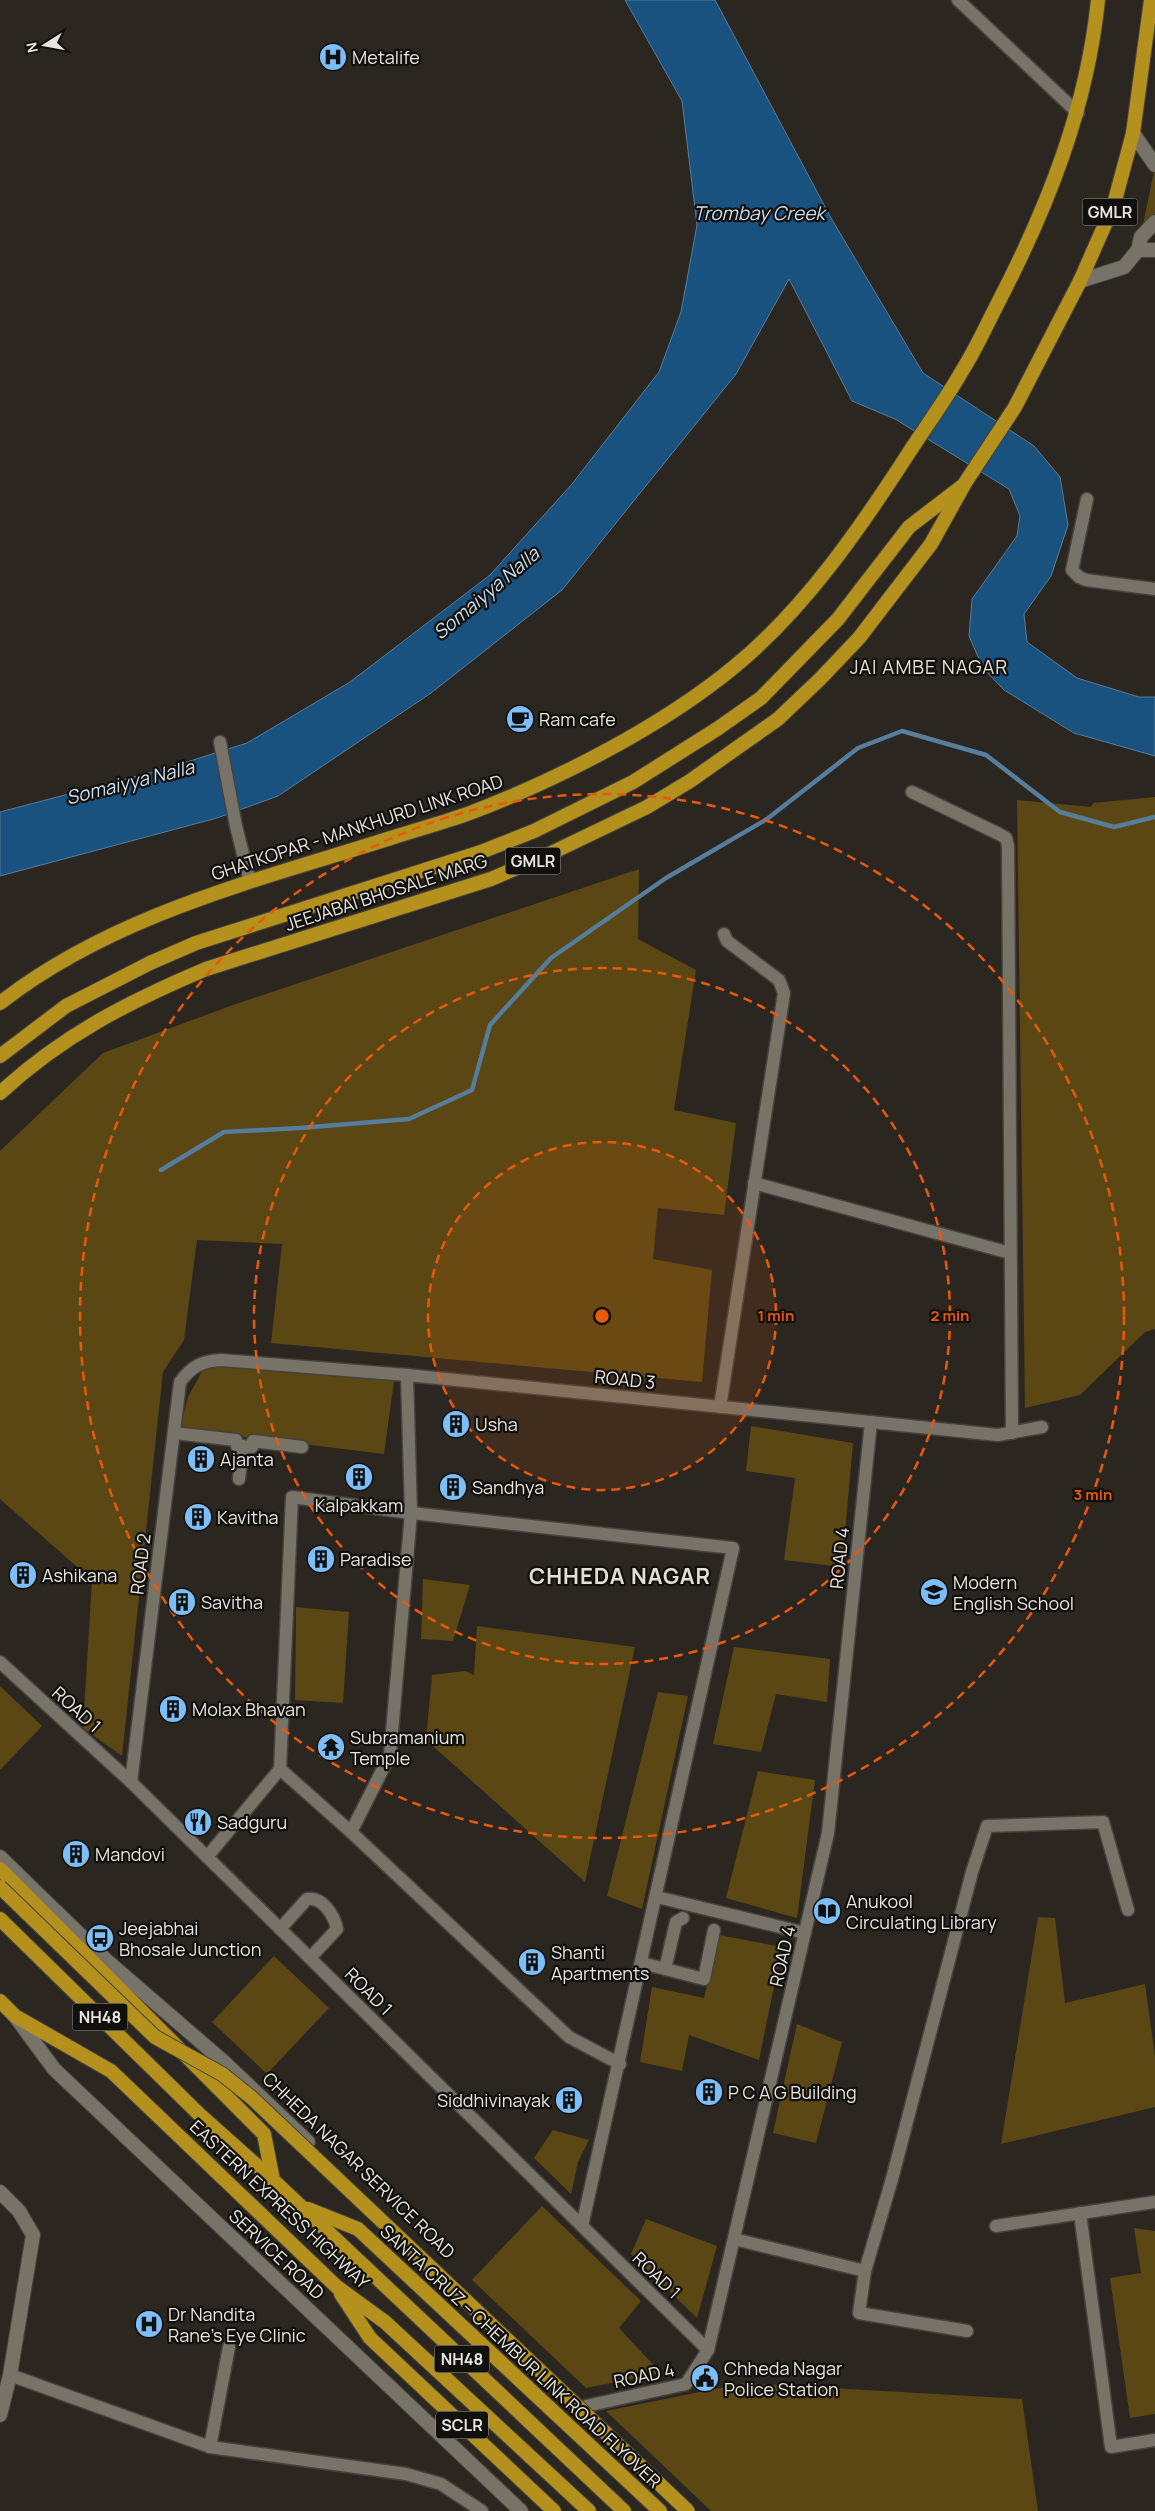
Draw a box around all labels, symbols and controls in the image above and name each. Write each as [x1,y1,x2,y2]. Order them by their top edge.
north arrow [20,20,70,70]
text: N [21,41,42,54]
hospital icon: Metalife [318,42,348,72]
place label: Metalife [352,45,420,69]
road number: GMLR [1082,198,1138,226]
water label: Trombay Creek [693,200,827,226]
water label: Somaiyya Nalla [427,540,546,645]
district label: JAI AMBE NAGAR [850,654,1008,680]
cafe icon: Ram cafe [505,704,535,734]
place label: Ram cafe [539,707,616,731]
water label: Somaiyya Nalla [63,753,198,810]
street label: GHATKOPAR - MANKHURD LINK ROAD [208,768,506,886]
street label: JEEJABAI BHOSALE MARG [282,848,490,936]
road number: GMLR [506,848,560,874]
text: 1 min [758,1305,794,1326]
text: 2 min [930,1305,970,1326]
centre of rings [593,1307,611,1325]
street label: ROAD 3 [593,1364,657,1394]
building icon: Usha [441,1409,471,1439]
place label: Usha [475,1412,518,1436]
building icon: Ajanta [186,1444,216,1474]
place label: Ajanta [220,1447,274,1471]
building icon: Kalpakkam [344,1462,374,1492]
building icon: Sandhya [438,1472,468,1502]
place label: Sandhya [472,1475,544,1499]
text: 3 min [1074,1484,1112,1505]
place label: Kalpakkam [315,1493,403,1517]
building icon: Kavitha [183,1502,213,1532]
place label: Kavitha [217,1505,279,1529]
street label: ROAD 4 [824,1526,854,1590]
street label: ROAD 2 [124,1532,156,1596]
building icon: Paradise [306,1544,336,1574]
place label: Paradise [340,1547,411,1571]
building icon: Ashikana [8,1560,38,1590]
district label: CHHEDA NAGAR [529,1561,711,1591]
place label: Ashikana [42,1563,117,1587]
place label: Modern English School [953,1570,1074,1615]
school or university icon: Modern English School [919,1577,949,1607]
building icon: Savitha [167,1587,197,1617]
place label: Savitha [201,1590,263,1614]
street label: ROAD 1 [47,1681,107,1737]
building icon: Molax Bhavan [158,1694,188,1724]
place label: Molax Bhavan [192,1697,306,1721]
place label: Subramanium Temple [350,1725,465,1770]
temple icon: Subramanium Temple [316,1732,346,1762]
restaurant icon: Sadguru [183,1807,213,1837]
place label: Sadguru [217,1810,287,1834]
building icon: Mandovi [61,1839,91,1869]
place label: Mandovi [95,1842,165,1866]
place label: Anukool Circulating Library [846,1889,997,1934]
library icon: Anukool Circulating Library [812,1896,842,1926]
place label: Jeejabhai Bhosale Junction [119,1916,261,1961]
bus stop icon: Jeejabhai Bhosale Junction [85,1923,115,1953]
street label: ROAD 4 [763,1923,801,1989]
place label: Shanti Apartments [551,1940,650,1985]
building icon: Shanti Apartments [517,1947,547,1977]
street label: ROAD 1 [340,1962,398,2020]
road number: NH48 [72,2004,128,2030]
street label: CHHEDA NAGAR SERVICE ROAD [258,2067,460,2263]
building icon: P C A G Building [694,2077,724,2107]
place label: P C A G Building [728,2080,857,2104]
building icon: Siddhivinayak [554,2085,584,2115]
place label: Siddhivinayak [437,2088,551,2112]
street label: EASTERN EXPRESS HIGHWAY [185,2114,376,2294]
street label: SERVICE ROAD [225,2204,329,2304]
street label: SANTA CRUZ – CHEMBUR LINK ROAD FLYOVER [375,2219,667,2493]
street label: ROAD 1 [628,2246,686,2304]
place label: Dr Nandita Rane's Eye Clinic [168,2302,306,2347]
hospital icon: Dr Nandita Rane's Eye Clinic [134,2309,164,2339]
road number: NH48 [434,2346,490,2372]
place label: Chheda Nagar Police Station [724,2356,843,2401]
street label: ROAD 4 [611,2357,677,2393]
public building icon: Chheda Nagar Police Station [690,2363,720,2393]
road number: SCLR [436,2412,488,2438]

